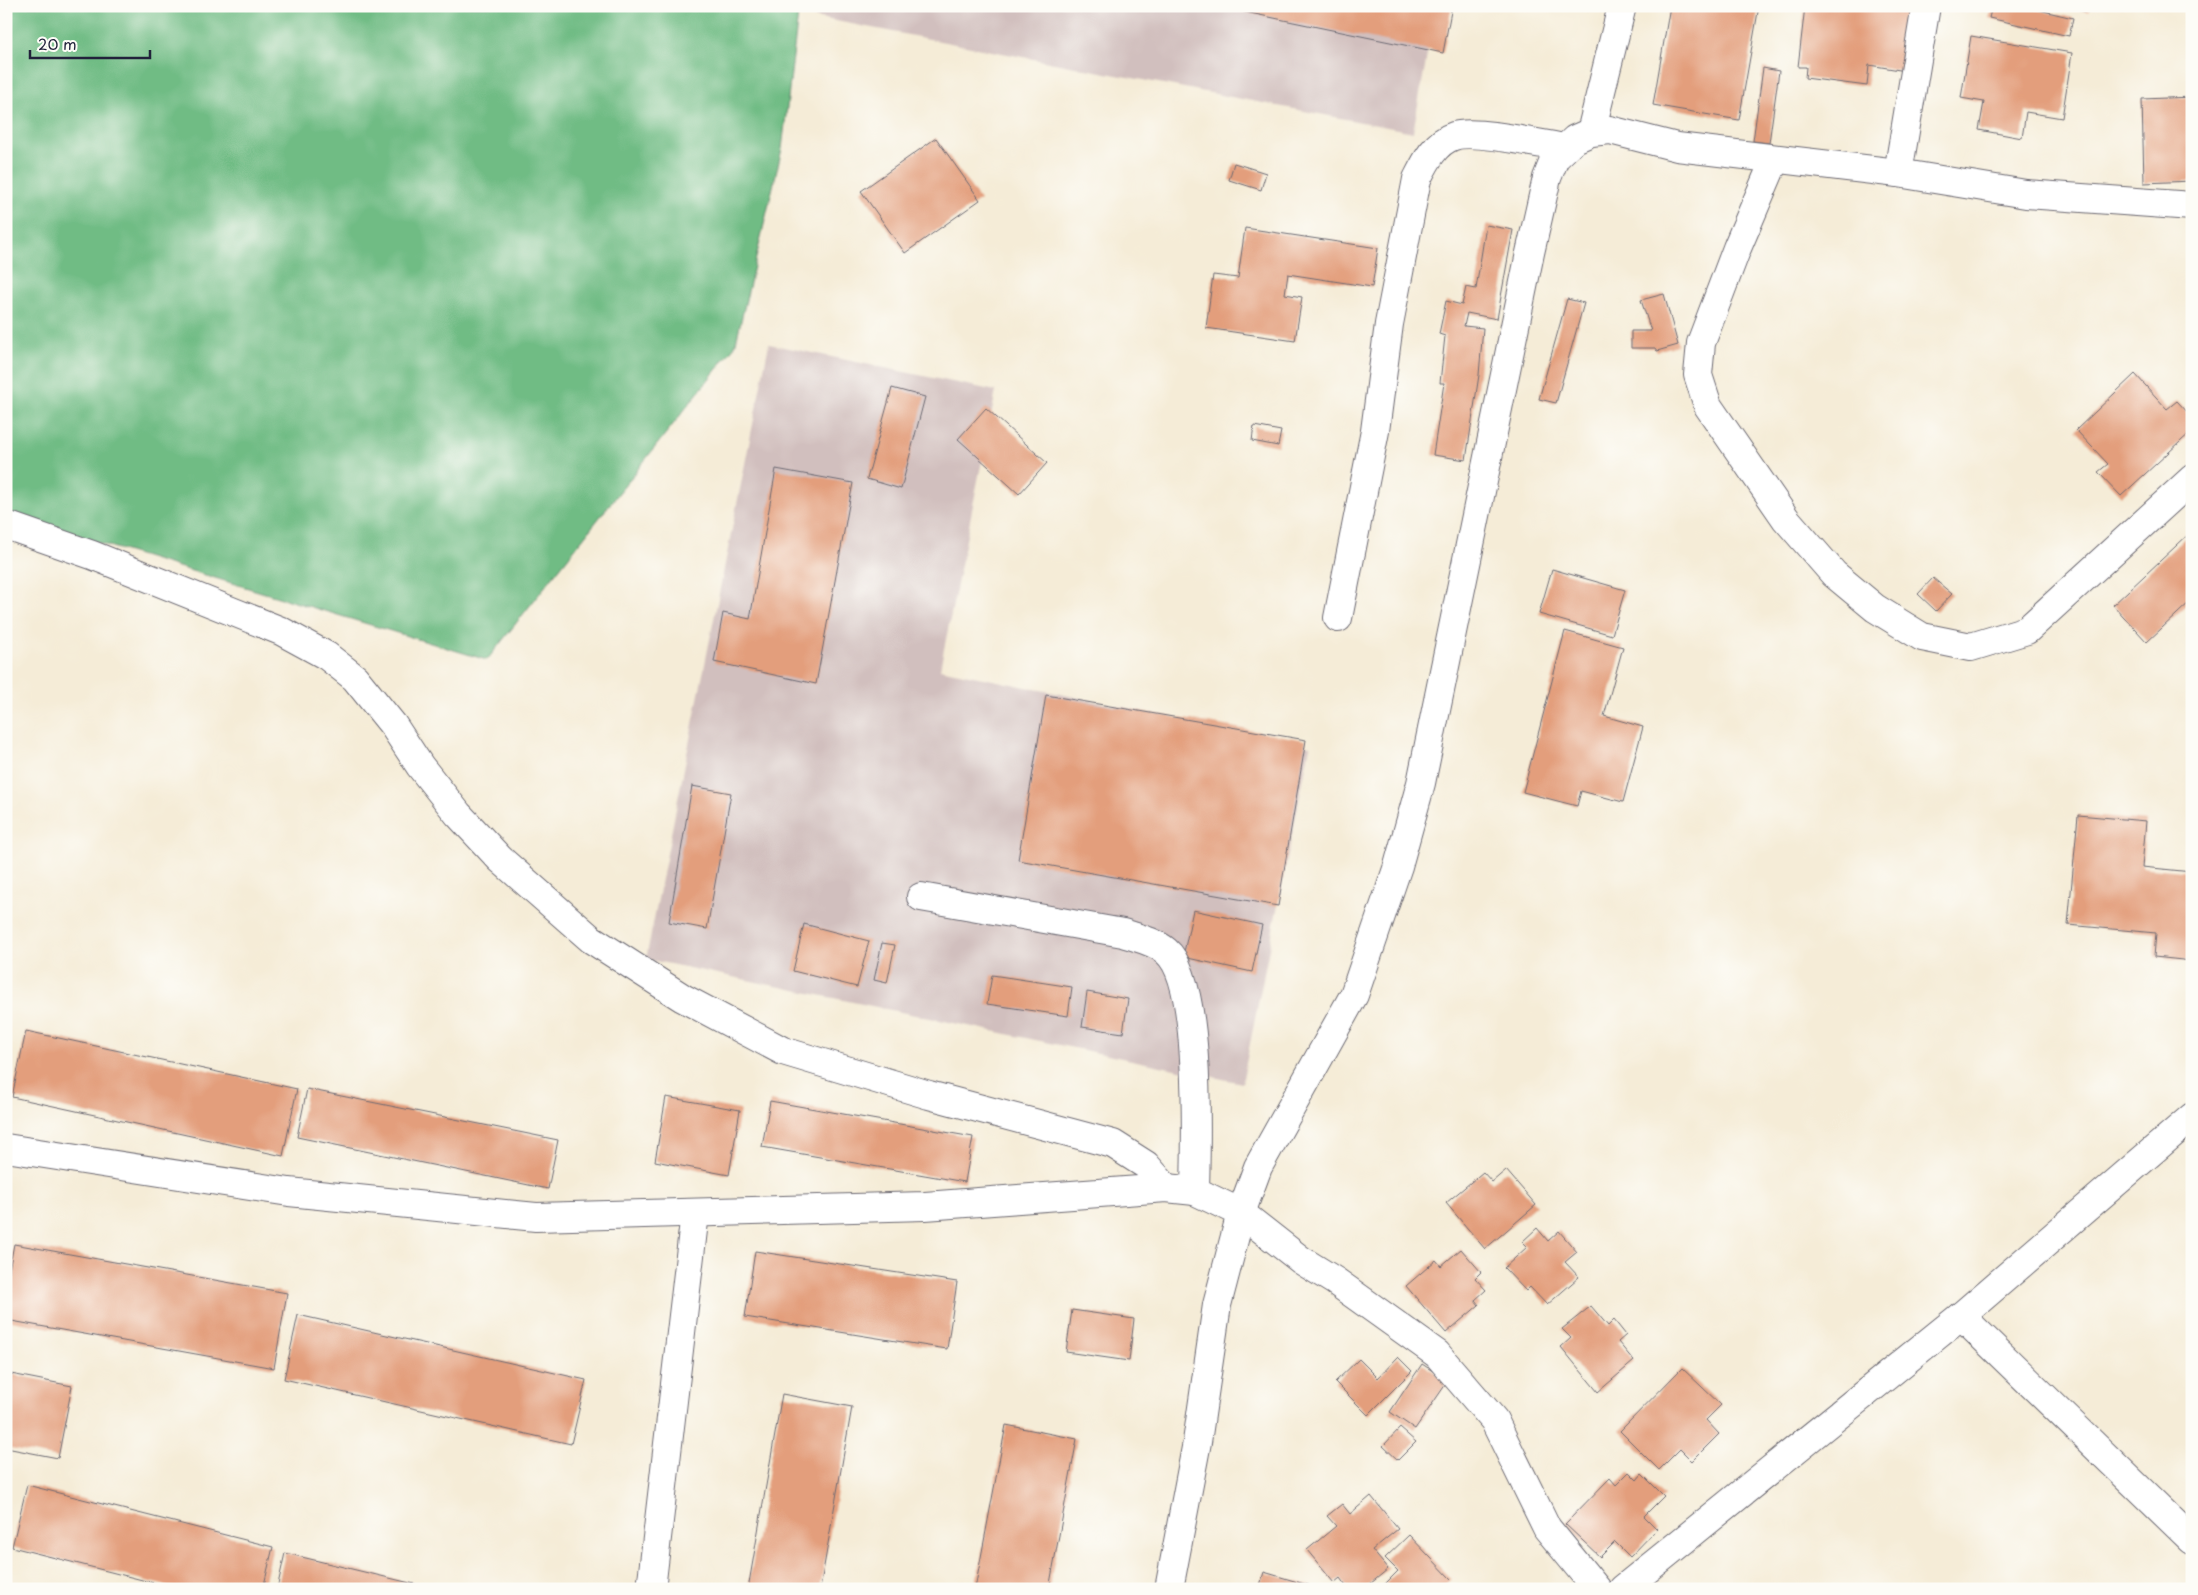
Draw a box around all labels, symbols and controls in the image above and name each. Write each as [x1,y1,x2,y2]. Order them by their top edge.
scale bar [30,28,150,60]
text: 20 m [38,32,77,55]

